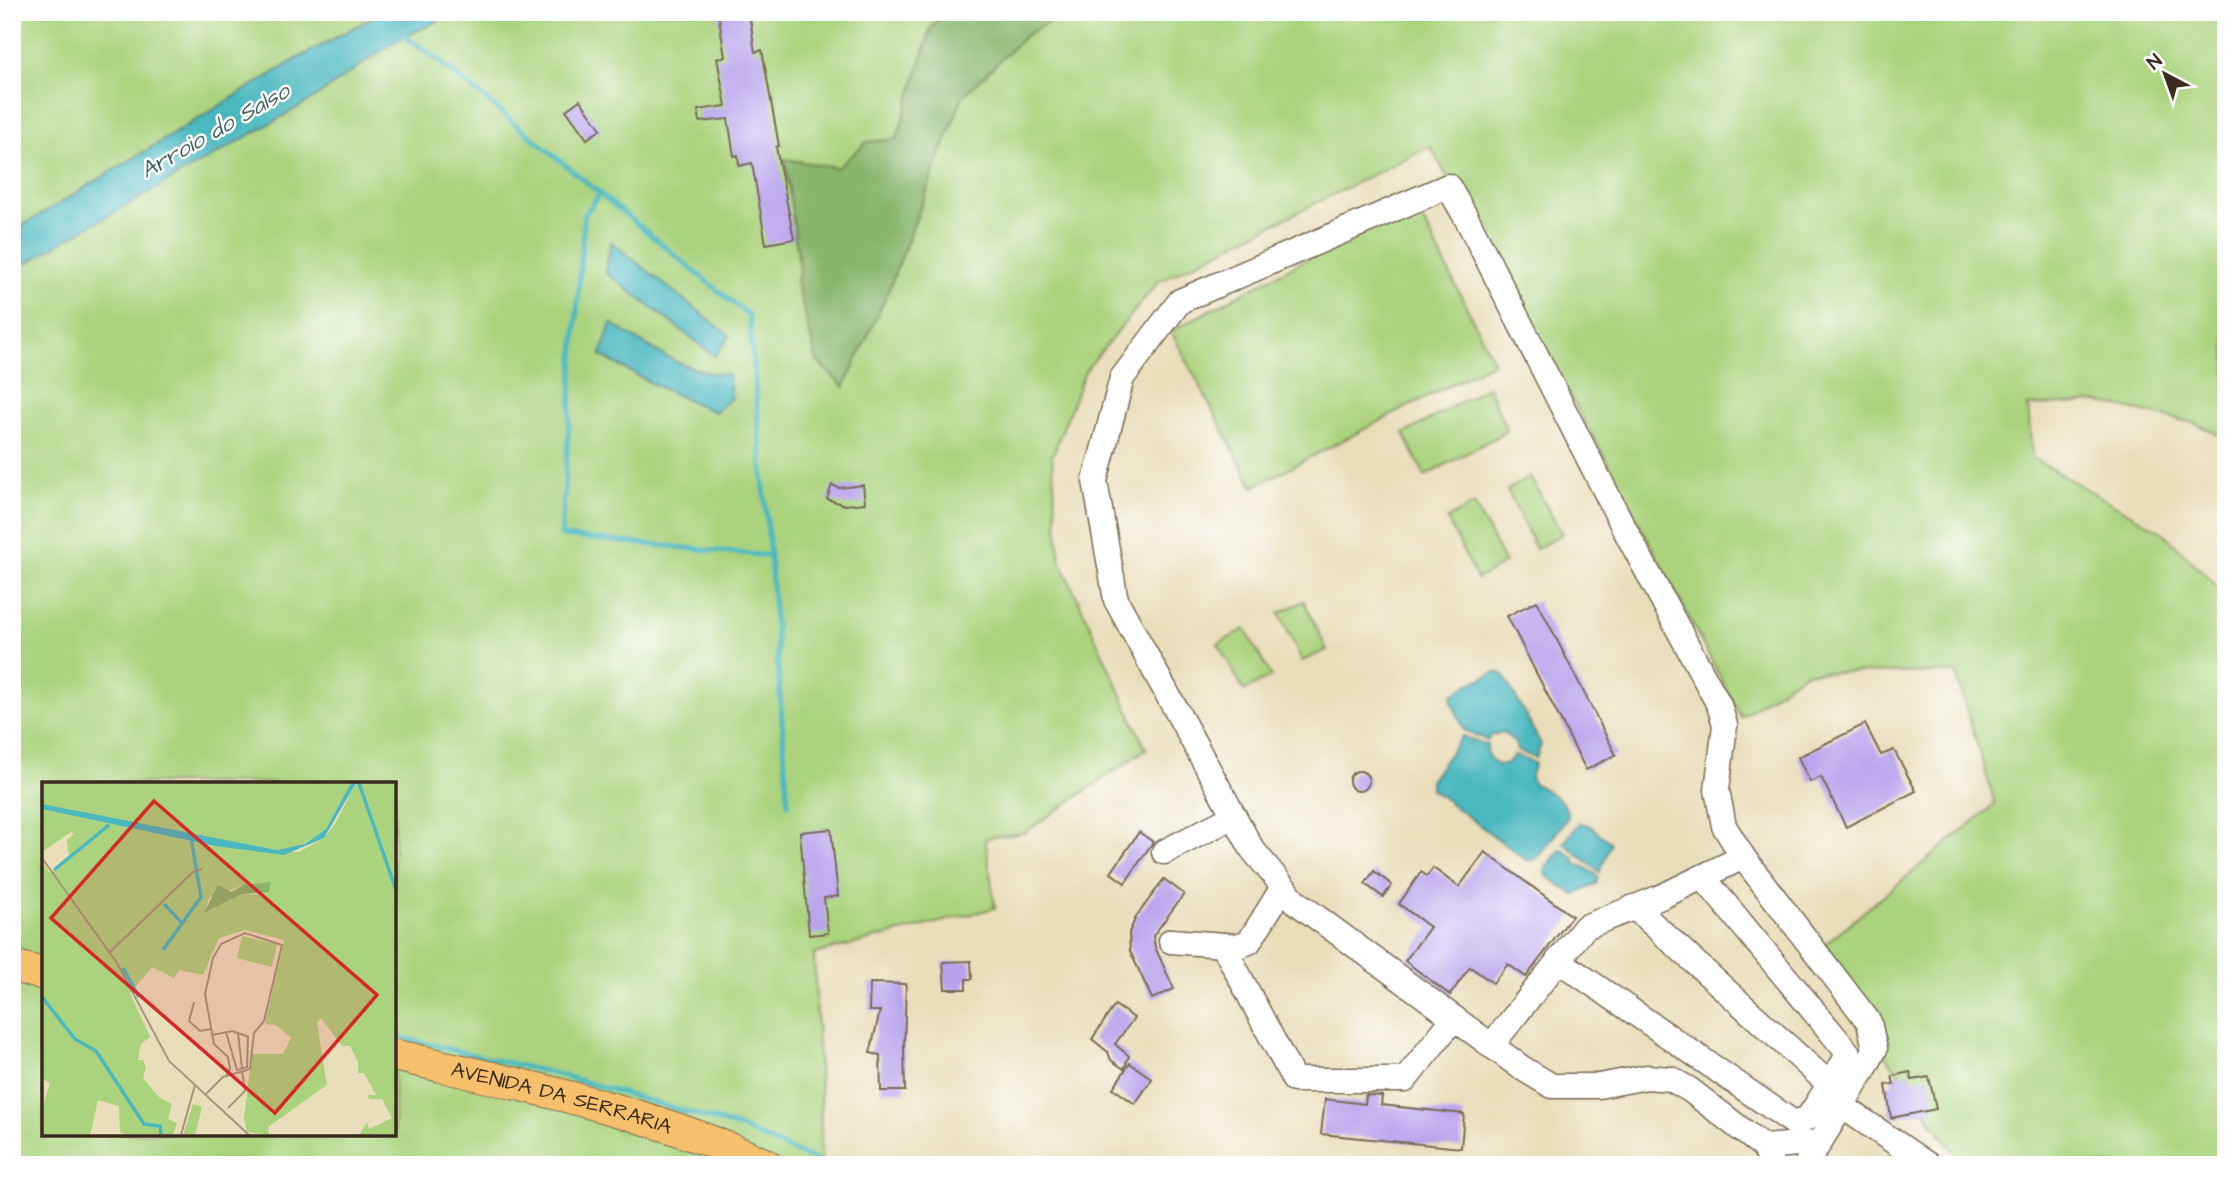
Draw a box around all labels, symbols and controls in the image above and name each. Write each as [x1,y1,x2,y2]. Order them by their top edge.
north arrow [2130,38,2200,108]
text: N [2141,48,2168,76]
water label: Arroio do Salso [135,74,297,187]
inset map [42,782,396,1135]
street label: AVENIDA DA SERRARIA [448,1054,676,1141]

